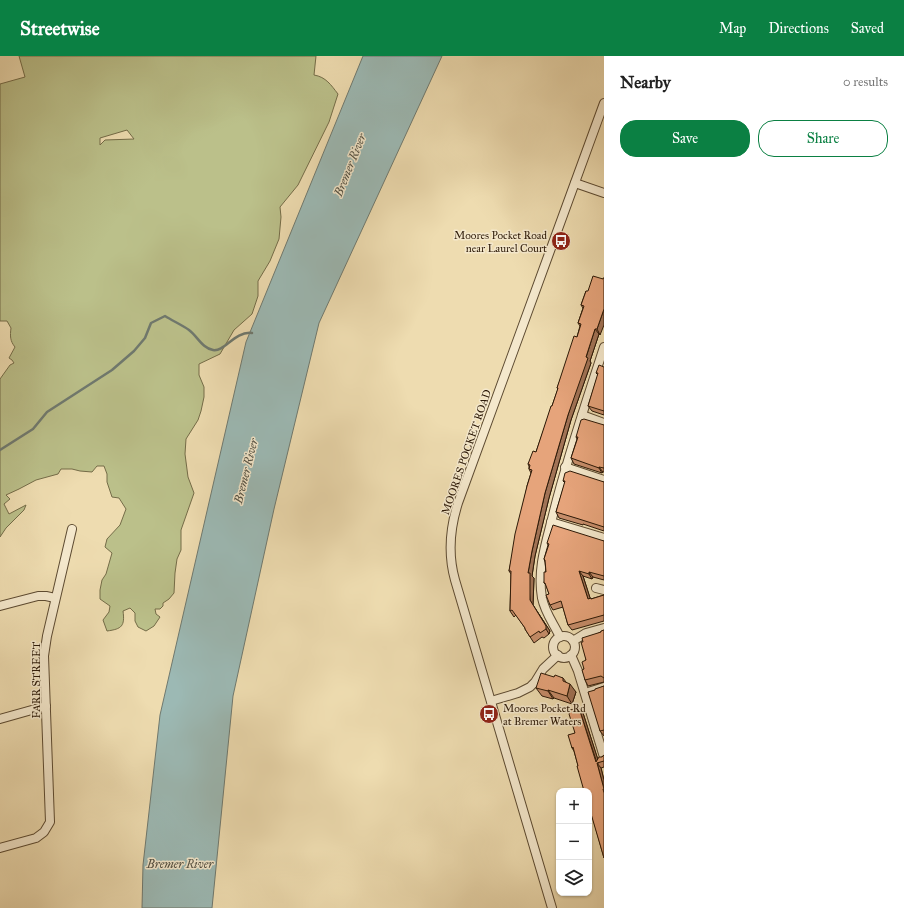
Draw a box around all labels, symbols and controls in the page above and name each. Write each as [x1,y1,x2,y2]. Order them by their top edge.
text: Streetwise [20,17,100,40]
text: Map [719,20,746,37]
text: Directions [768,20,829,37]
text: Saved [851,20,884,37]
text: Nearby [620,72,671,93]
text: 0 results [843,74,888,90]
button: Save [620,120,750,157]
button: Share [758,120,888,157]
water label: Bremer River [331,131,369,199]
place label: Moores Pocket Road near Laurel Court [454,229,547,255]
bus stop icon: Moores Pocket Road near Laurel Court [550,230,572,252]
street label: MOORES POCKET ROAD [439,387,494,517]
water label: Bremer River [231,436,261,506]
street label: FARR STREET [30,641,43,718]
place label: Moores Pocket Rd at Bremer Waters [503,702,586,728]
bus stop icon: Moores Pocket Rd at Bremer Waters [478,703,500,725]
map controls [556,788,592,896]
button: + [556,788,592,824]
button: − [556,824,592,860]
water label: Bremer River [146,857,214,871]
button: layers [556,860,592,896]

